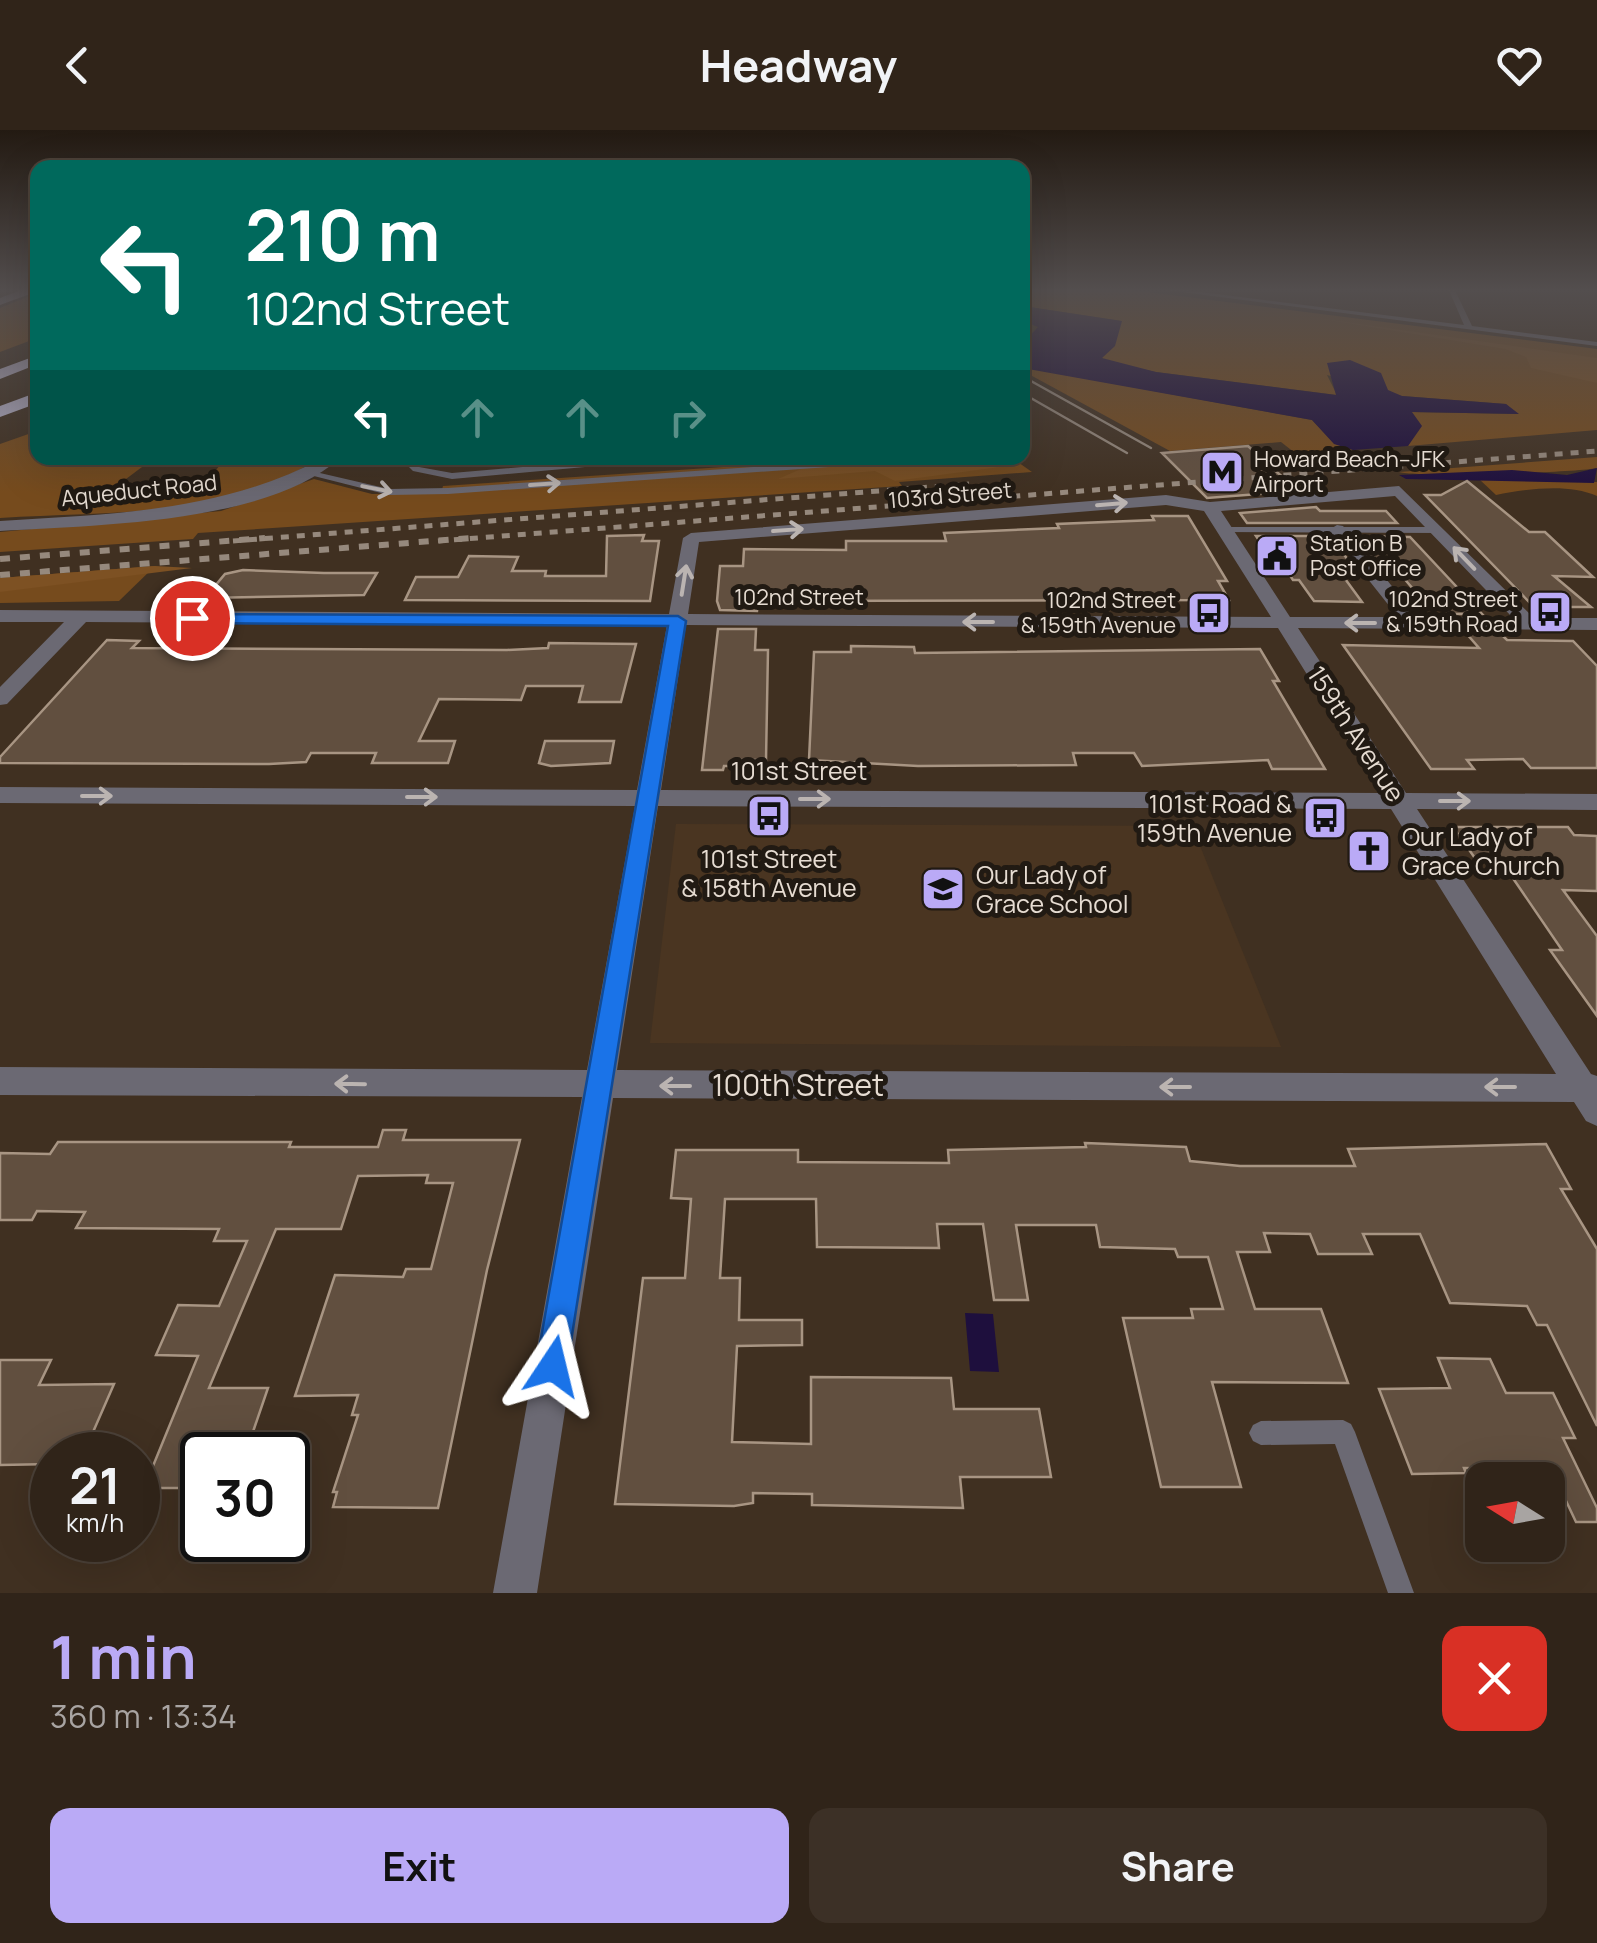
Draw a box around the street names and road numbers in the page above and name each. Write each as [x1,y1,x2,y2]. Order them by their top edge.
street label: Aqueduct Road [60,467,218,513]
street label: 103rd Street [887,475,1013,515]
street label: 102nd Street [734,582,864,612]
street label: 159th Avenue [1299,659,1413,808]
street label: 101st Street [731,753,867,788]
street label: 100th Street [712,1064,884,1105]

